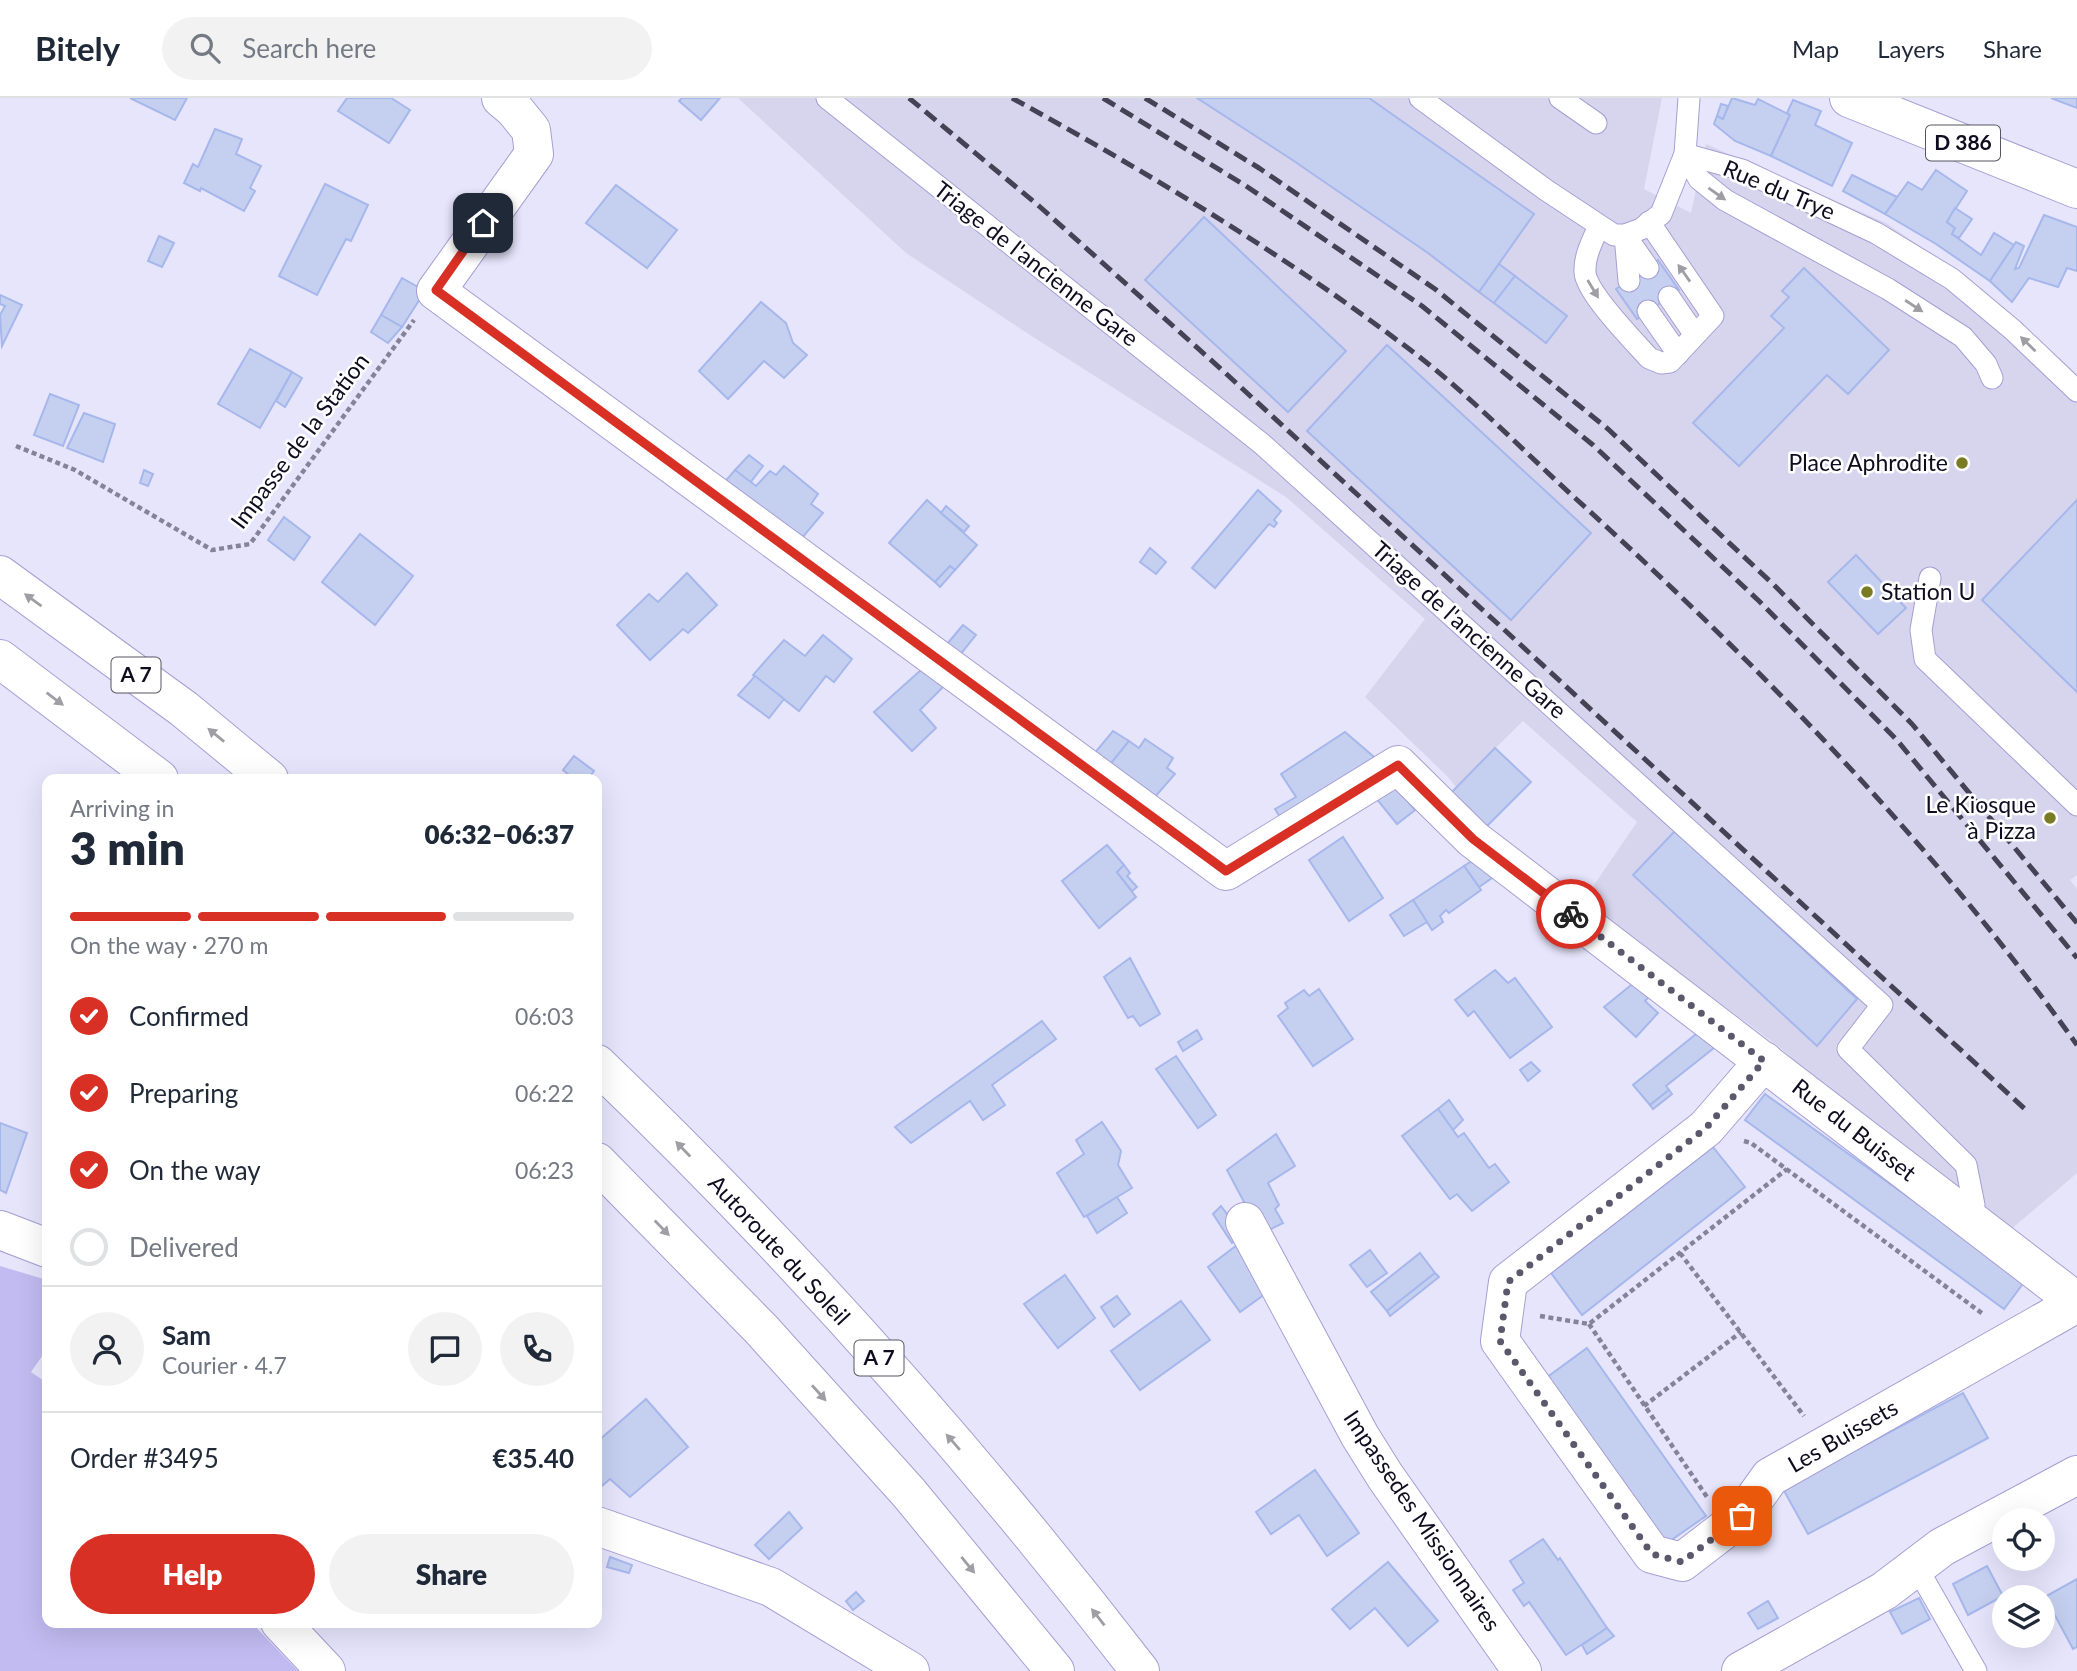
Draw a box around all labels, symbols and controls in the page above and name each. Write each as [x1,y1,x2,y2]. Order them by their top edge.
search box [162,17,652,80]
text: Bitely [35,28,120,68]
icon: search [186,29,224,67]
text: Search here [242,32,376,64]
text: Map [1792,34,1839,63]
text: Layers [1877,34,1945,63]
text: Share [1983,34,2042,63]
road number: D 386 [1926,126,2000,160]
street label: Rue du Trye [1719,153,1840,225]
street label: Triage de l'ancienne Gare [929,175,1144,352]
one-way arrow [1708,187,1726,201]
pin [453,193,513,253]
icon: home [464,204,502,242]
one-way arrow [1677,264,1691,282]
one-way arrow [1586,279,1599,299]
one-way arrow [1905,299,1924,312]
one-way arrow [2019,335,2036,352]
street label: Impasse de la Station [224,347,374,534]
place label: Place Aphrodite [1788,448,1948,476]
marker: Place Aphrodite [1954,455,1970,471]
street label: Triage de l'ancienne Gare [1367,535,1573,724]
place label: Station U [1881,577,1975,605]
marker: Station U [1859,584,1875,600]
one-way arrow [25,592,43,607]
road number: A 7 [111,658,160,692]
one-way arrow [46,692,64,706]
one-way arrow [207,728,225,743]
place label: Le Kiosque à Pizza [1925,790,2036,844]
text: Arriving in [70,794,174,822]
marker: Le Kiosque à Pizza [2042,810,2058,826]
text: 06:32–06:37 [424,818,574,850]
text: 3 min [70,820,185,875]
courier [1536,879,1606,949]
icon: bike [1552,895,1590,933]
text: On the way · 270 m [70,931,269,959]
icon: check [70,997,108,1035]
text: Confirmed [129,1000,249,1032]
text: 06:03 [515,1002,574,1030]
street label: Rue du Buisset [1787,1072,1923,1187]
icon: check [70,1074,108,1112]
text: Preparing [129,1077,238,1109]
text: 06:22 [515,1079,574,1107]
one-way arrow [674,1140,691,1157]
icon: check [70,1151,108,1189]
text: On the way [129,1154,261,1186]
text: 06:23 [515,1156,574,1184]
street label: Autoroute du Soleil [703,1169,856,1330]
one-way arrow [654,1219,670,1236]
text: Delivered [129,1231,239,1263]
button: person [70,1312,144,1386]
button: chat [408,1312,482,1386]
button: phone [500,1312,574,1386]
text: Sam [162,1319,211,1351]
road number: A 7 [854,1340,903,1376]
text: Courier · 4.7 [162,1351,287,1379]
one-way arrow [810,1384,826,1401]
street label: Les Buissets [1783,1392,1902,1478]
street label: Impassedes Missionnaires [1338,1405,1507,1636]
one-way arrow [945,1433,961,1451]
text: Order #3495 [70,1442,219,1474]
text: €35.40 [492,1442,574,1474]
pin [1712,1486,1772,1546]
icon: bag [1723,1497,1761,1535]
map controls [1992,1508,2055,1648]
button: locate [1992,1508,2055,1571]
button: Help [70,1534,315,1614]
button: Share [329,1534,574,1614]
one-way arrow [960,1556,975,1573]
button: layers [1992,1585,2055,1648]
one-way arrow [1092,1608,1106,1626]

